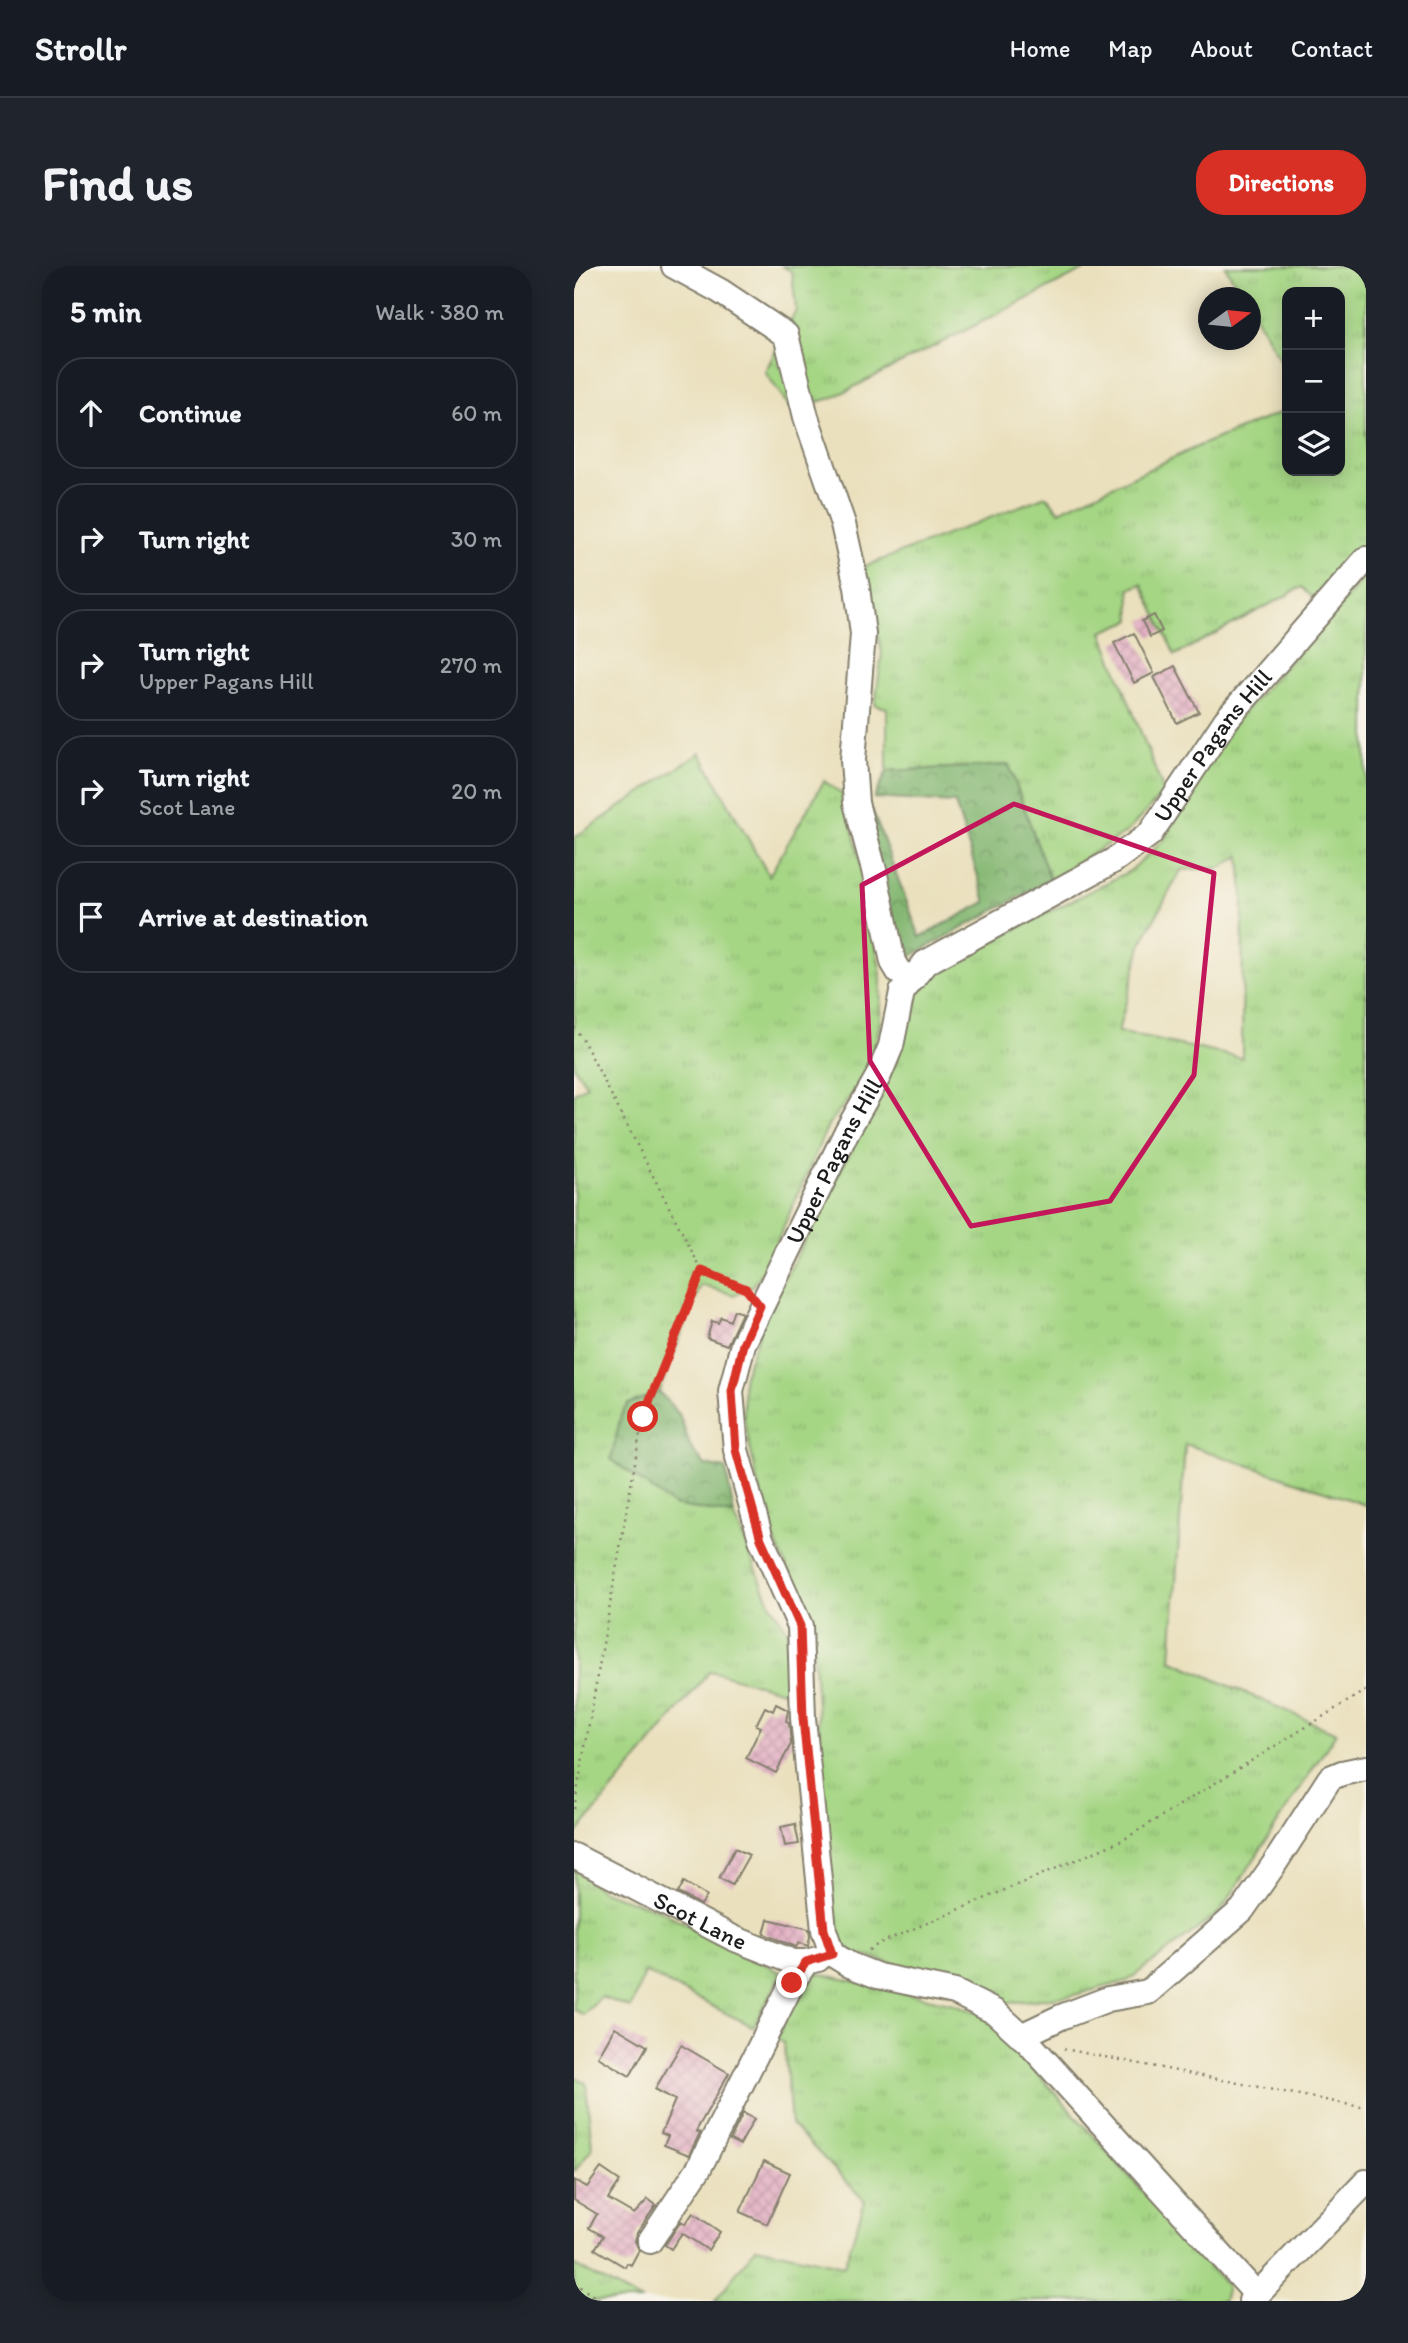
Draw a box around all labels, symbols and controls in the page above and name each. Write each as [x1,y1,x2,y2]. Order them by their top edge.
text: Strollr [35,29,126,68]
text: Home [1010,34,1070,63]
text: Map [1108,34,1152,63]
text: About [1190,34,1253,63]
text: Contact [1291,34,1373,63]
button: Directions [1196,150,1366,215]
text: Find us [42,153,193,212]
north arrow [1198,287,1261,350]
map controls [1282,287,1345,476]
button: + [1282,287,1345,350]
text: 5 min [70,293,141,330]
text: Walk · 380 m [375,298,504,326]
button: − [1282,350,1345,413]
icon: ahead [72,394,110,432]
text: Continue [139,397,242,429]
text: 60 m [451,399,502,427]
button: layers [1282,413,1345,476]
icon: right [72,520,110,558]
text: Turn right [139,523,250,555]
text: 30 m [451,525,502,553]
text: Turn right [139,635,250,667]
icon: right [72,646,110,684]
text: 270 m [440,651,502,679]
street label: Upper Pagans Hill [1147,663,1278,828]
text: Upper Pagans Hill [139,667,314,695]
text: Turn right [139,761,250,793]
icon: right [72,772,110,810]
text: 20 m [451,777,502,805]
text: Scot Lane [139,793,235,821]
icon: arrive [72,898,110,936]
text: Arrive at destination [139,901,368,933]
street label: Upper Pagans Hill [779,1073,888,1249]
route start [627,1401,658,1432]
street label: Scot Lane [649,1885,751,1956]
route end [776,1967,807,1998]

